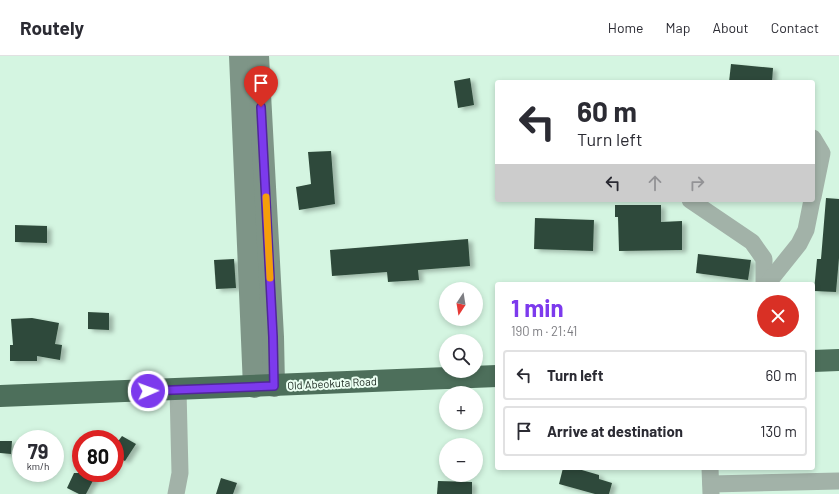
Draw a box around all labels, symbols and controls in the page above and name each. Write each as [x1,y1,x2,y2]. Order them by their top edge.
text: Routely [20,16,84,39]
text: Home [608,19,644,36]
text: Map [666,19,690,36]
text: About [712,19,749,36]
text: Contact [771,19,819,36]
pin [244,66,278,107]
icon: arrive [250,72,272,94]
text: 60 m [577,94,637,128]
icon: left [511,96,563,148]
text: Turn left [577,128,643,150]
icon: left [602,172,624,194]
icon: ahead [644,172,666,194]
icon: right [686,172,708,194]
north arrow [439,282,483,326]
map controls [439,282,483,482]
text: 1 min [511,293,564,322]
button: close [757,295,799,337]
text: 190 m · 21:41 [511,323,577,339]
button: search [439,334,483,378]
icon: left [513,364,535,386]
text: Turn left [547,366,603,384]
text: 60 m [765,366,797,384]
position arrow [127,370,169,412]
street label: Old Abeokuta Road [287,374,377,392]
button: + [439,386,483,430]
icon: arrive [513,420,535,442]
text: Arrive at destination [547,422,683,440]
text: 130 m [760,422,797,440]
speed limit sign: 80 [72,430,124,482]
button: − [439,438,483,482]
text: 79 [28,439,48,463]
text: km/h [27,460,49,472]

